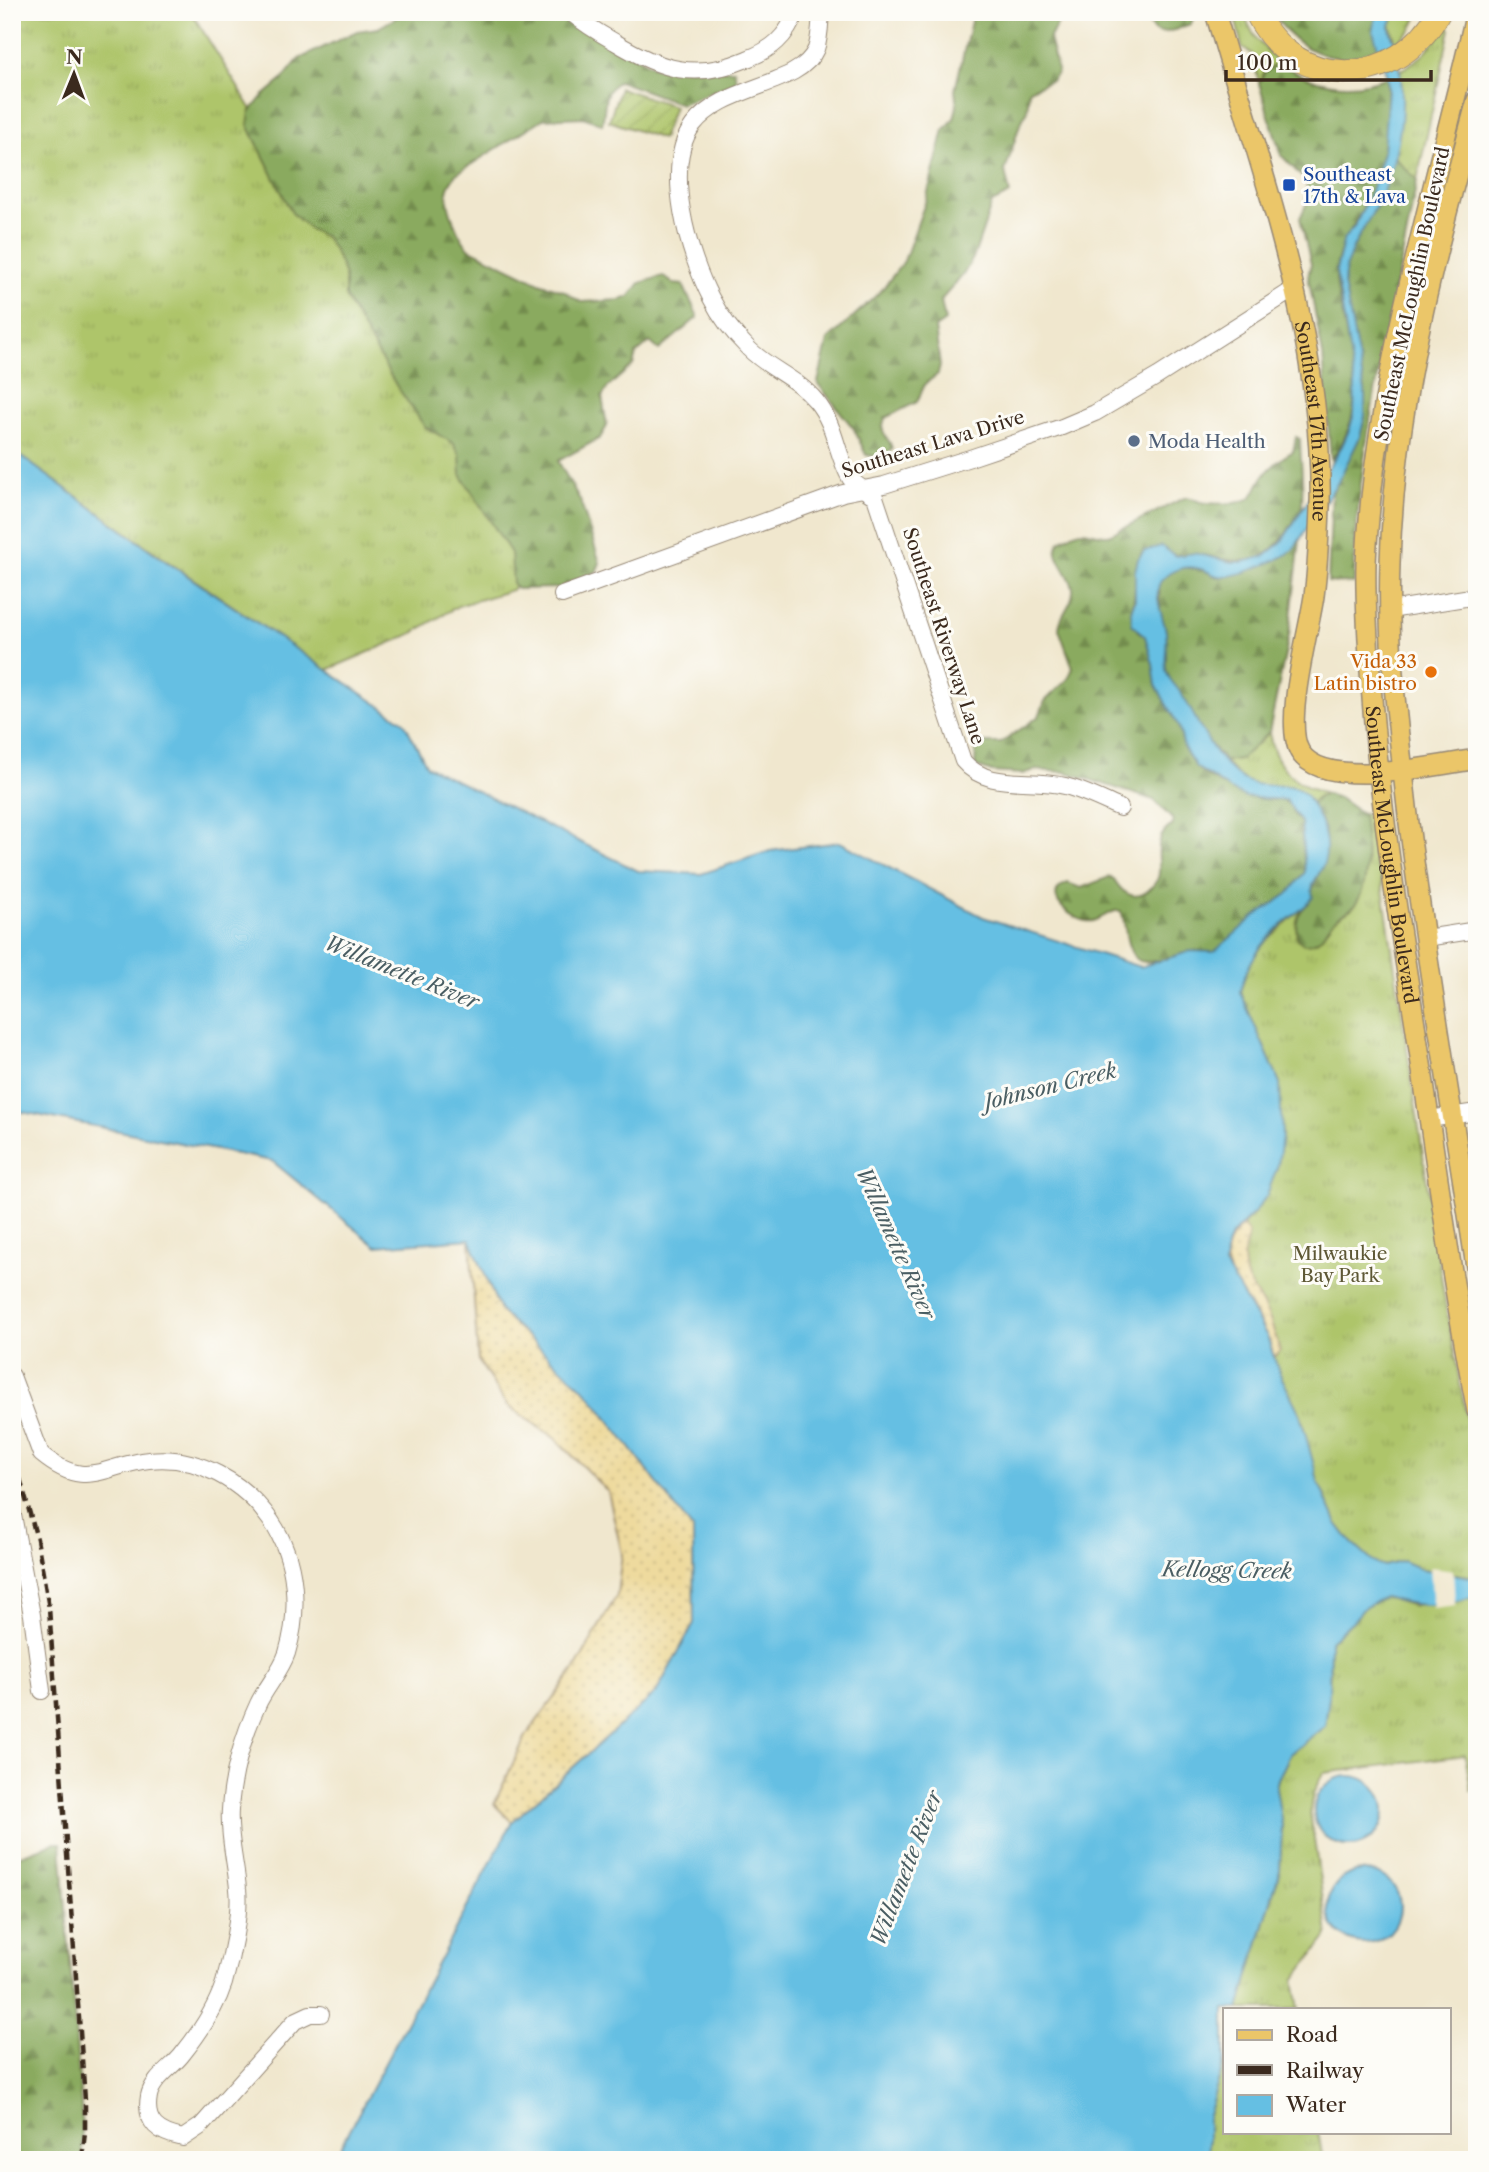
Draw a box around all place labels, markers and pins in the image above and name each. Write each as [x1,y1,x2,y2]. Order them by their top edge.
place label: Southeast 17th & Lava [1303,163,1406,208]
marker: Southeast 17th & Lava [1281,177,1297,193]
place label: Moda Health [1148,430,1266,453]
marker: Moda Health [1126,433,1142,449]
place label: Vida 33 Latin bistro [1314,650,1417,695]
marker: Vida 33 Latin bistro [1423,664,1439,680]

